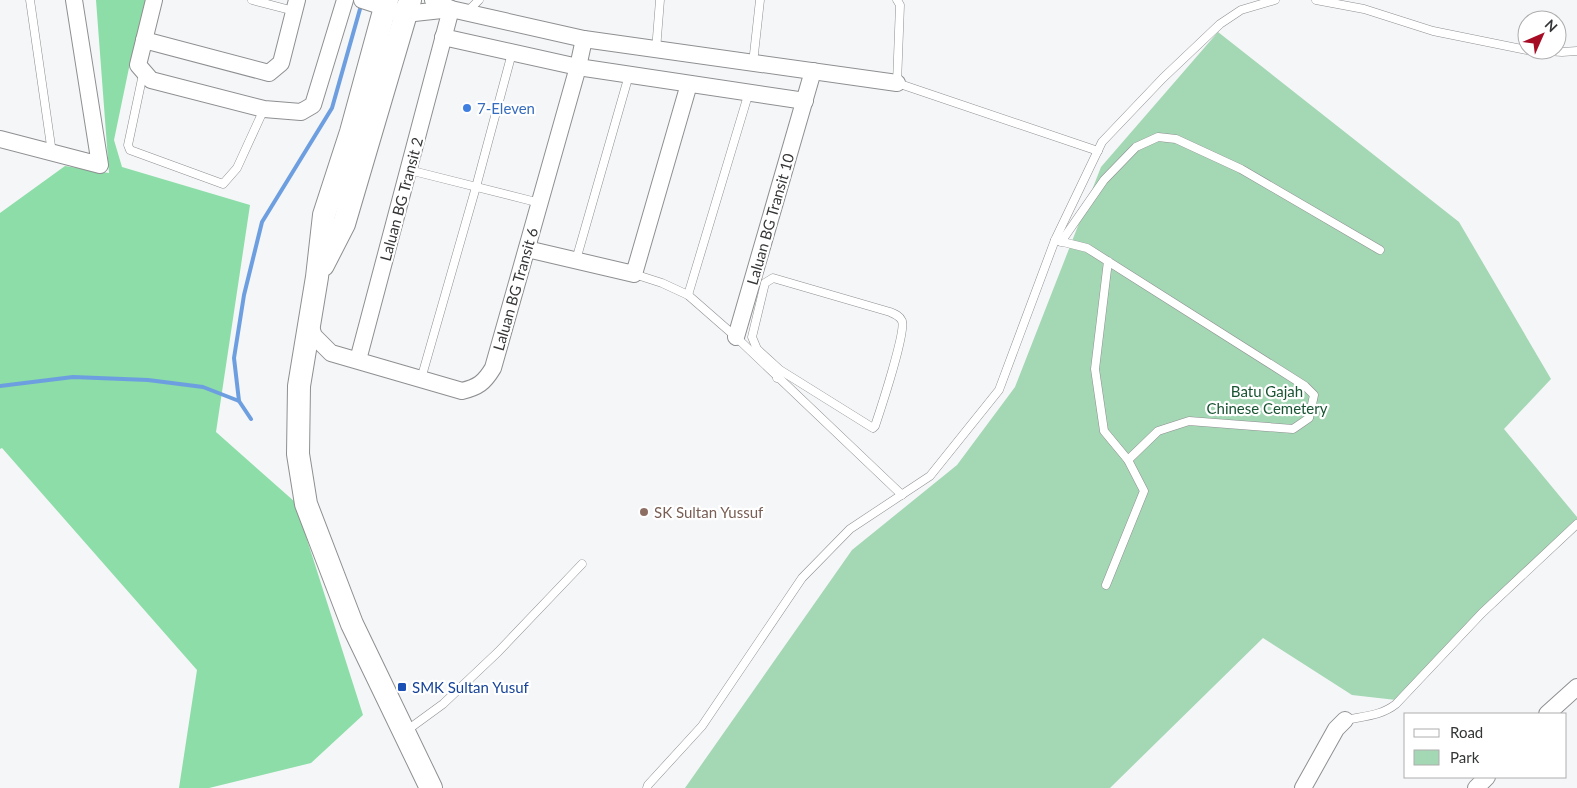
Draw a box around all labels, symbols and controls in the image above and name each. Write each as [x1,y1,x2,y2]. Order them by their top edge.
north arrow [1517,10,1567,60]
text: N [1542,16,1561,35]
place label: 7-Eleven [477,99,535,117]
marker: 7-Eleven [461,102,473,114]
street label: Laluan BG Transit 2 [376,135,426,263]
street label: Laluan BG Transit 10 [743,151,797,287]
street label: Laluan BG Transit 6 [489,225,541,353]
park label: Batu Gajah Chinese Cemetery [1207,382,1328,417]
place label: SK Sultan Yussuf [654,503,764,521]
marker: SK Sultan Yussuf [638,506,650,518]
place label: SMK Sultan Yusuf [412,678,530,696]
marker: SMK Sultan Yusuf [396,681,408,693]
legend [1404,713,1567,778]
text: Road [1450,723,1483,741]
text: Park [1450,748,1480,766]

